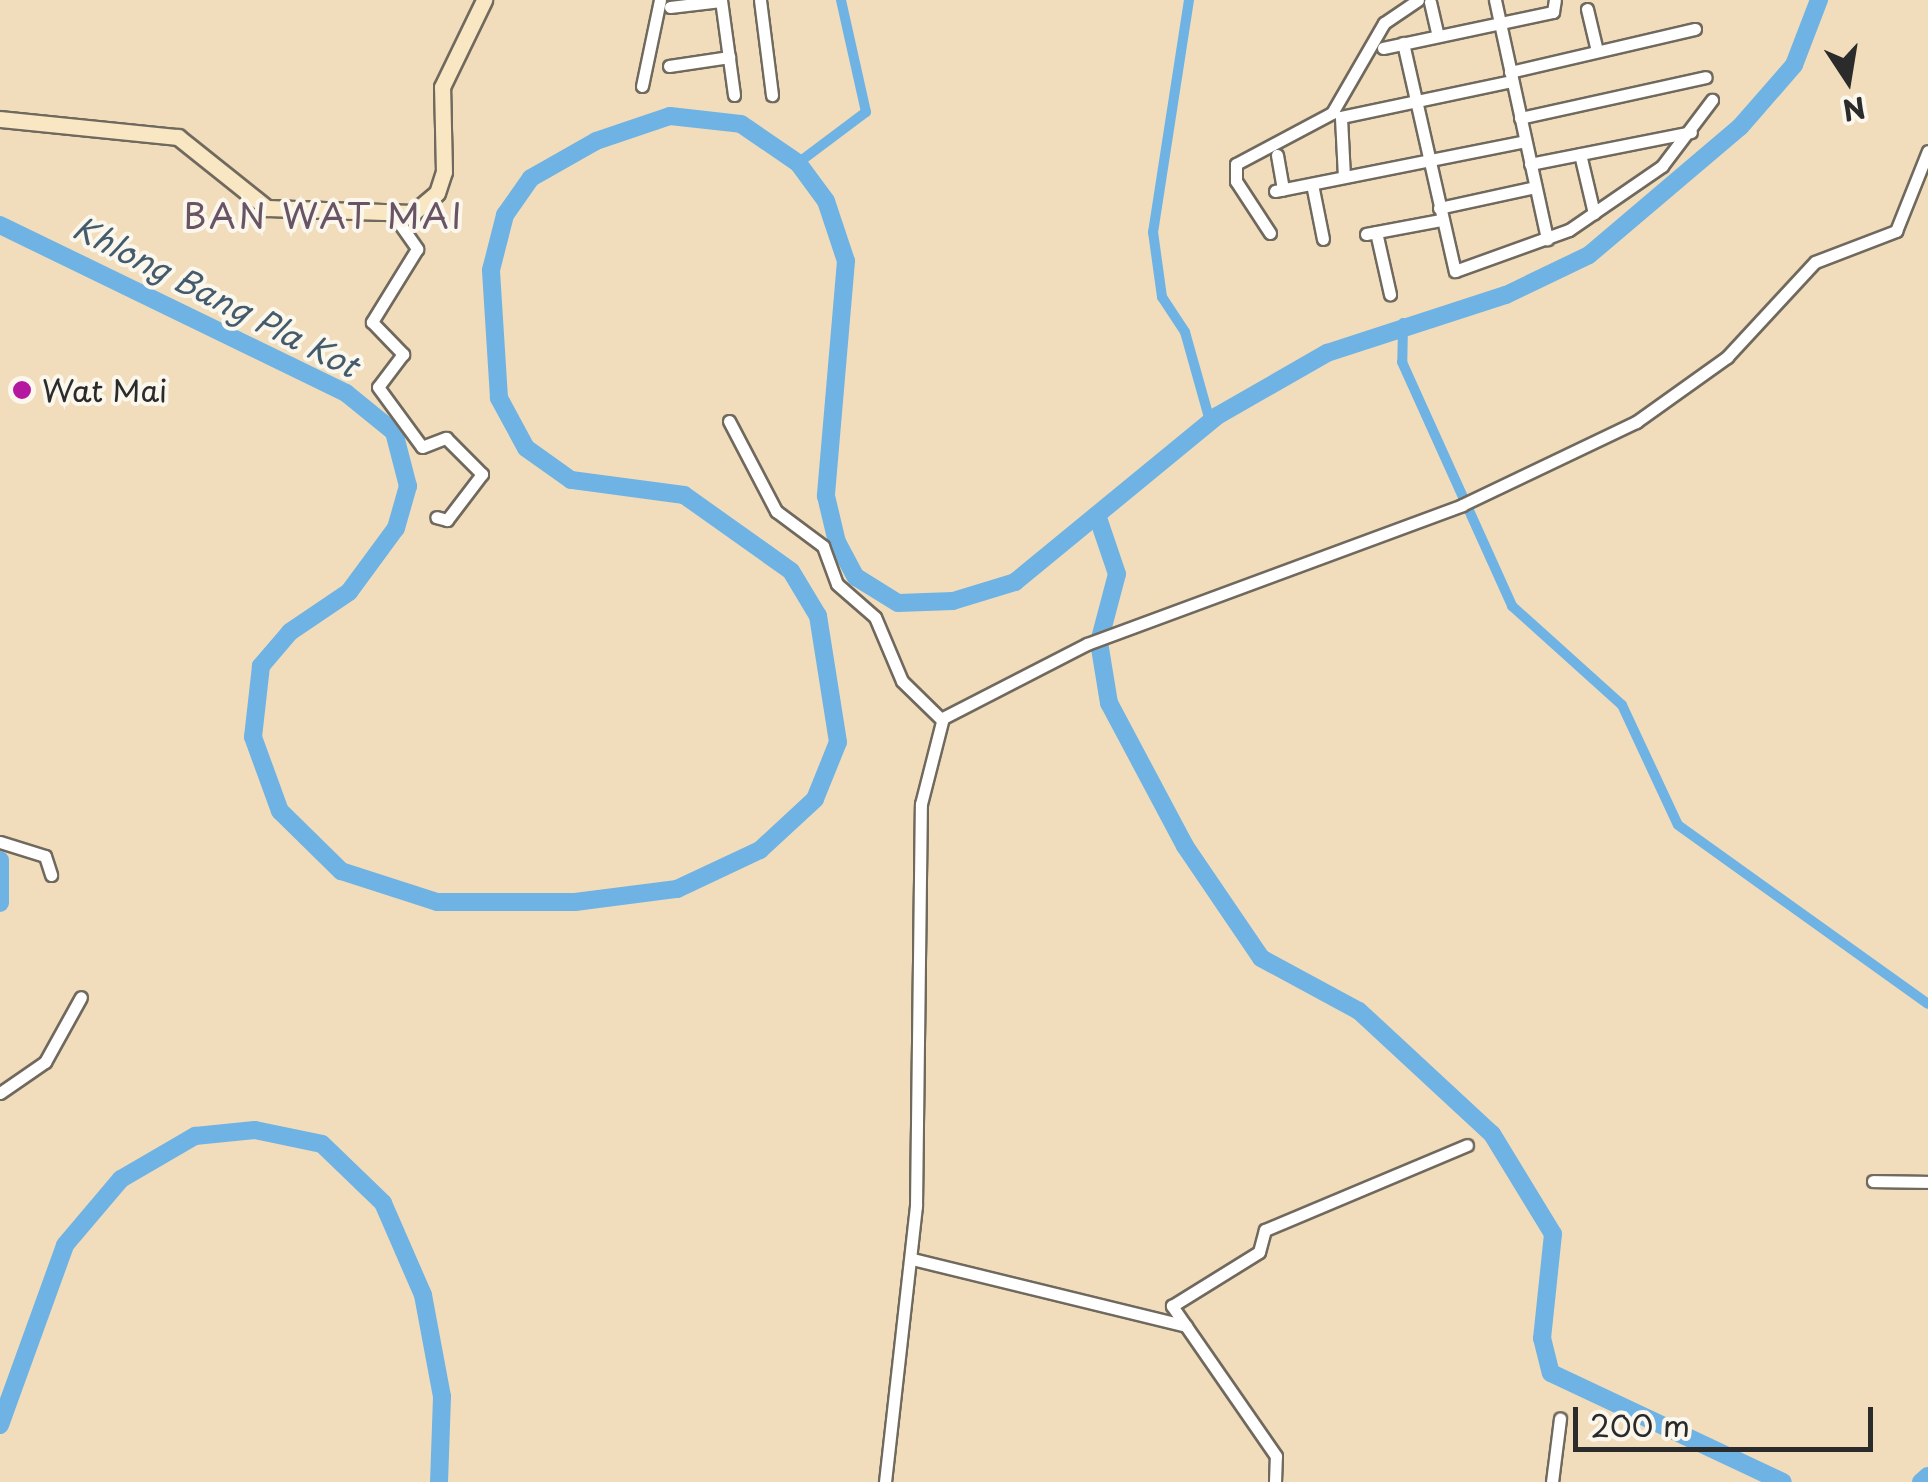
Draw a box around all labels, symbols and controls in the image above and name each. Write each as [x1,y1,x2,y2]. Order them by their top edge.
north arrow [1798,30,1898,130]
text: N [1839,86,1870,133]
district label: BAN WAT MAI [184,194,464,236]
water label: Khlong Bang Pla Kot [68,208,364,384]
place label: Wat Mai [42,372,166,408]
marker: Wat Mai [11,379,33,401]
scale bar [1578,1387,1878,1449]
text: 200 m [1590,1402,1690,1447]

